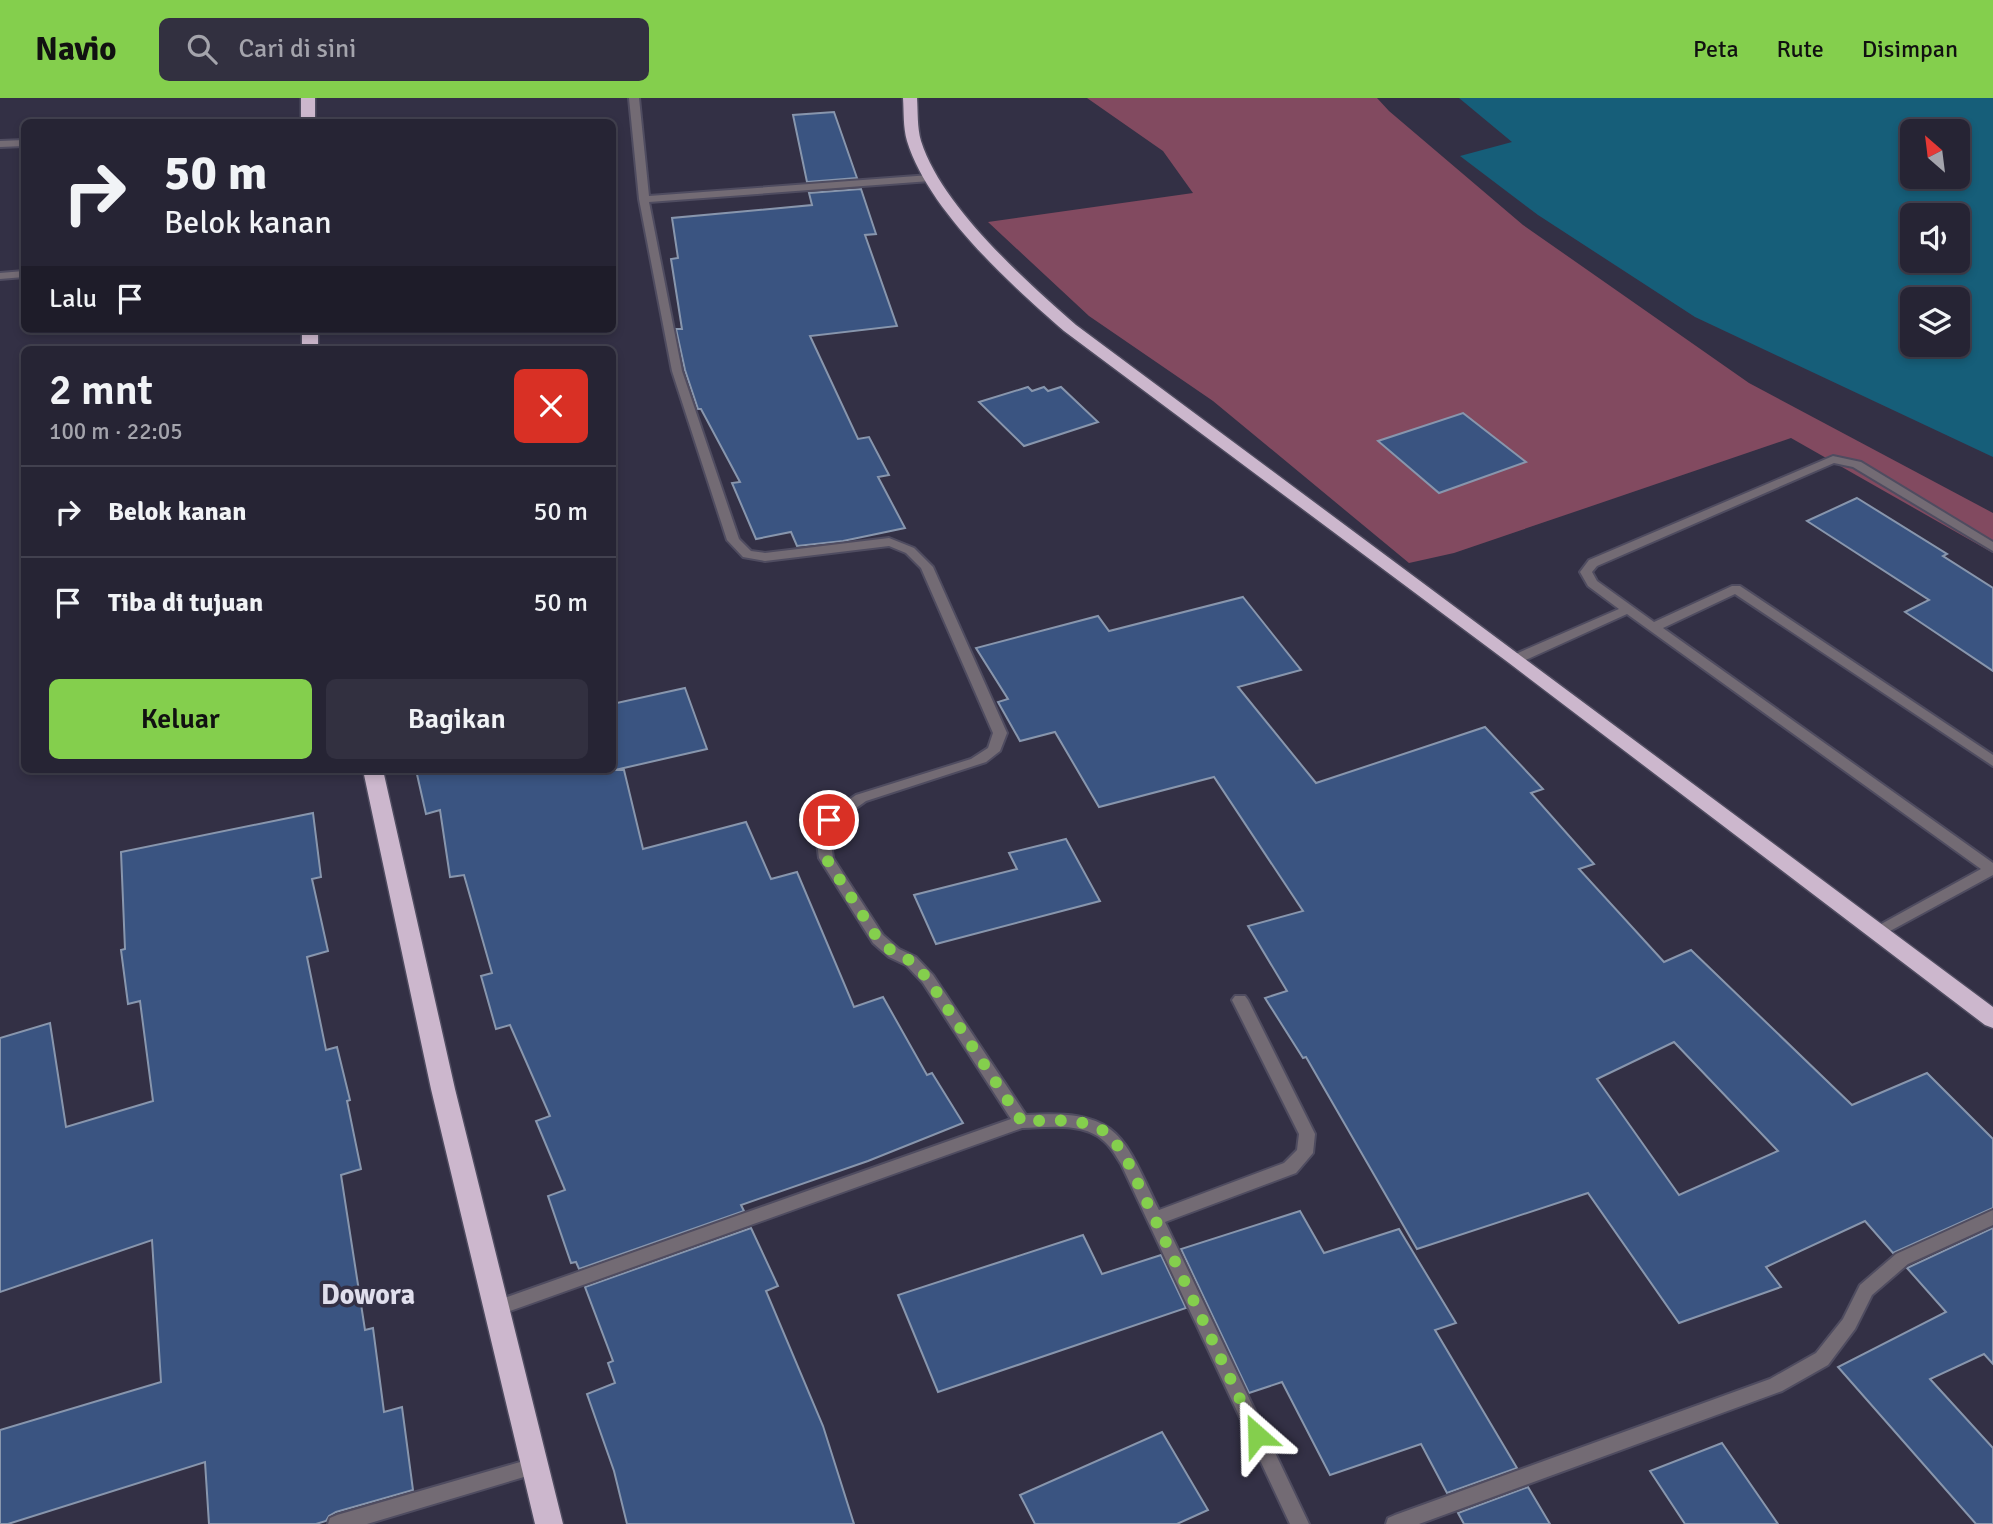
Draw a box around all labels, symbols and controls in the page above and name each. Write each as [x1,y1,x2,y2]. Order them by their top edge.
search box [159,18,649,81]
text: Navio [35,29,117,70]
icon: search [183,30,221,68]
text: Cari di sini [239,33,356,65]
text: Peta [1693,34,1739,64]
text: Rute [1777,34,1824,64]
text: Disimpan [1862,34,1958,64]
north arrow [1900,119,1970,189]
map controls [1900,119,1970,357]
text: 50 m [164,143,267,203]
icon: right [49,147,140,238]
text: Belok kanan [164,203,332,242]
button: sound [1900,203,1970,273]
icon: arrive [111,280,149,318]
text: Lalu [49,283,97,315]
button: layers [1900,287,1970,357]
text: 2 mnt [49,365,153,416]
button: close [514,369,588,443]
text: 100 m · 22:05 [49,417,183,446]
icon: right [49,493,87,531]
text: Belok kanan [108,496,246,528]
text: 50 m [533,496,588,528]
icon: arrive [49,584,87,622]
text: Tiba di tujuan [108,587,263,619]
text: 50 m [533,587,588,619]
button: Keluar [49,679,312,759]
button: Bagikan [326,679,588,759]
pin [799,790,859,850]
icon: arrive [810,801,848,839]
district label: Dowora [321,1278,415,1312]
position arrow [1220,1398,1294,1472]

